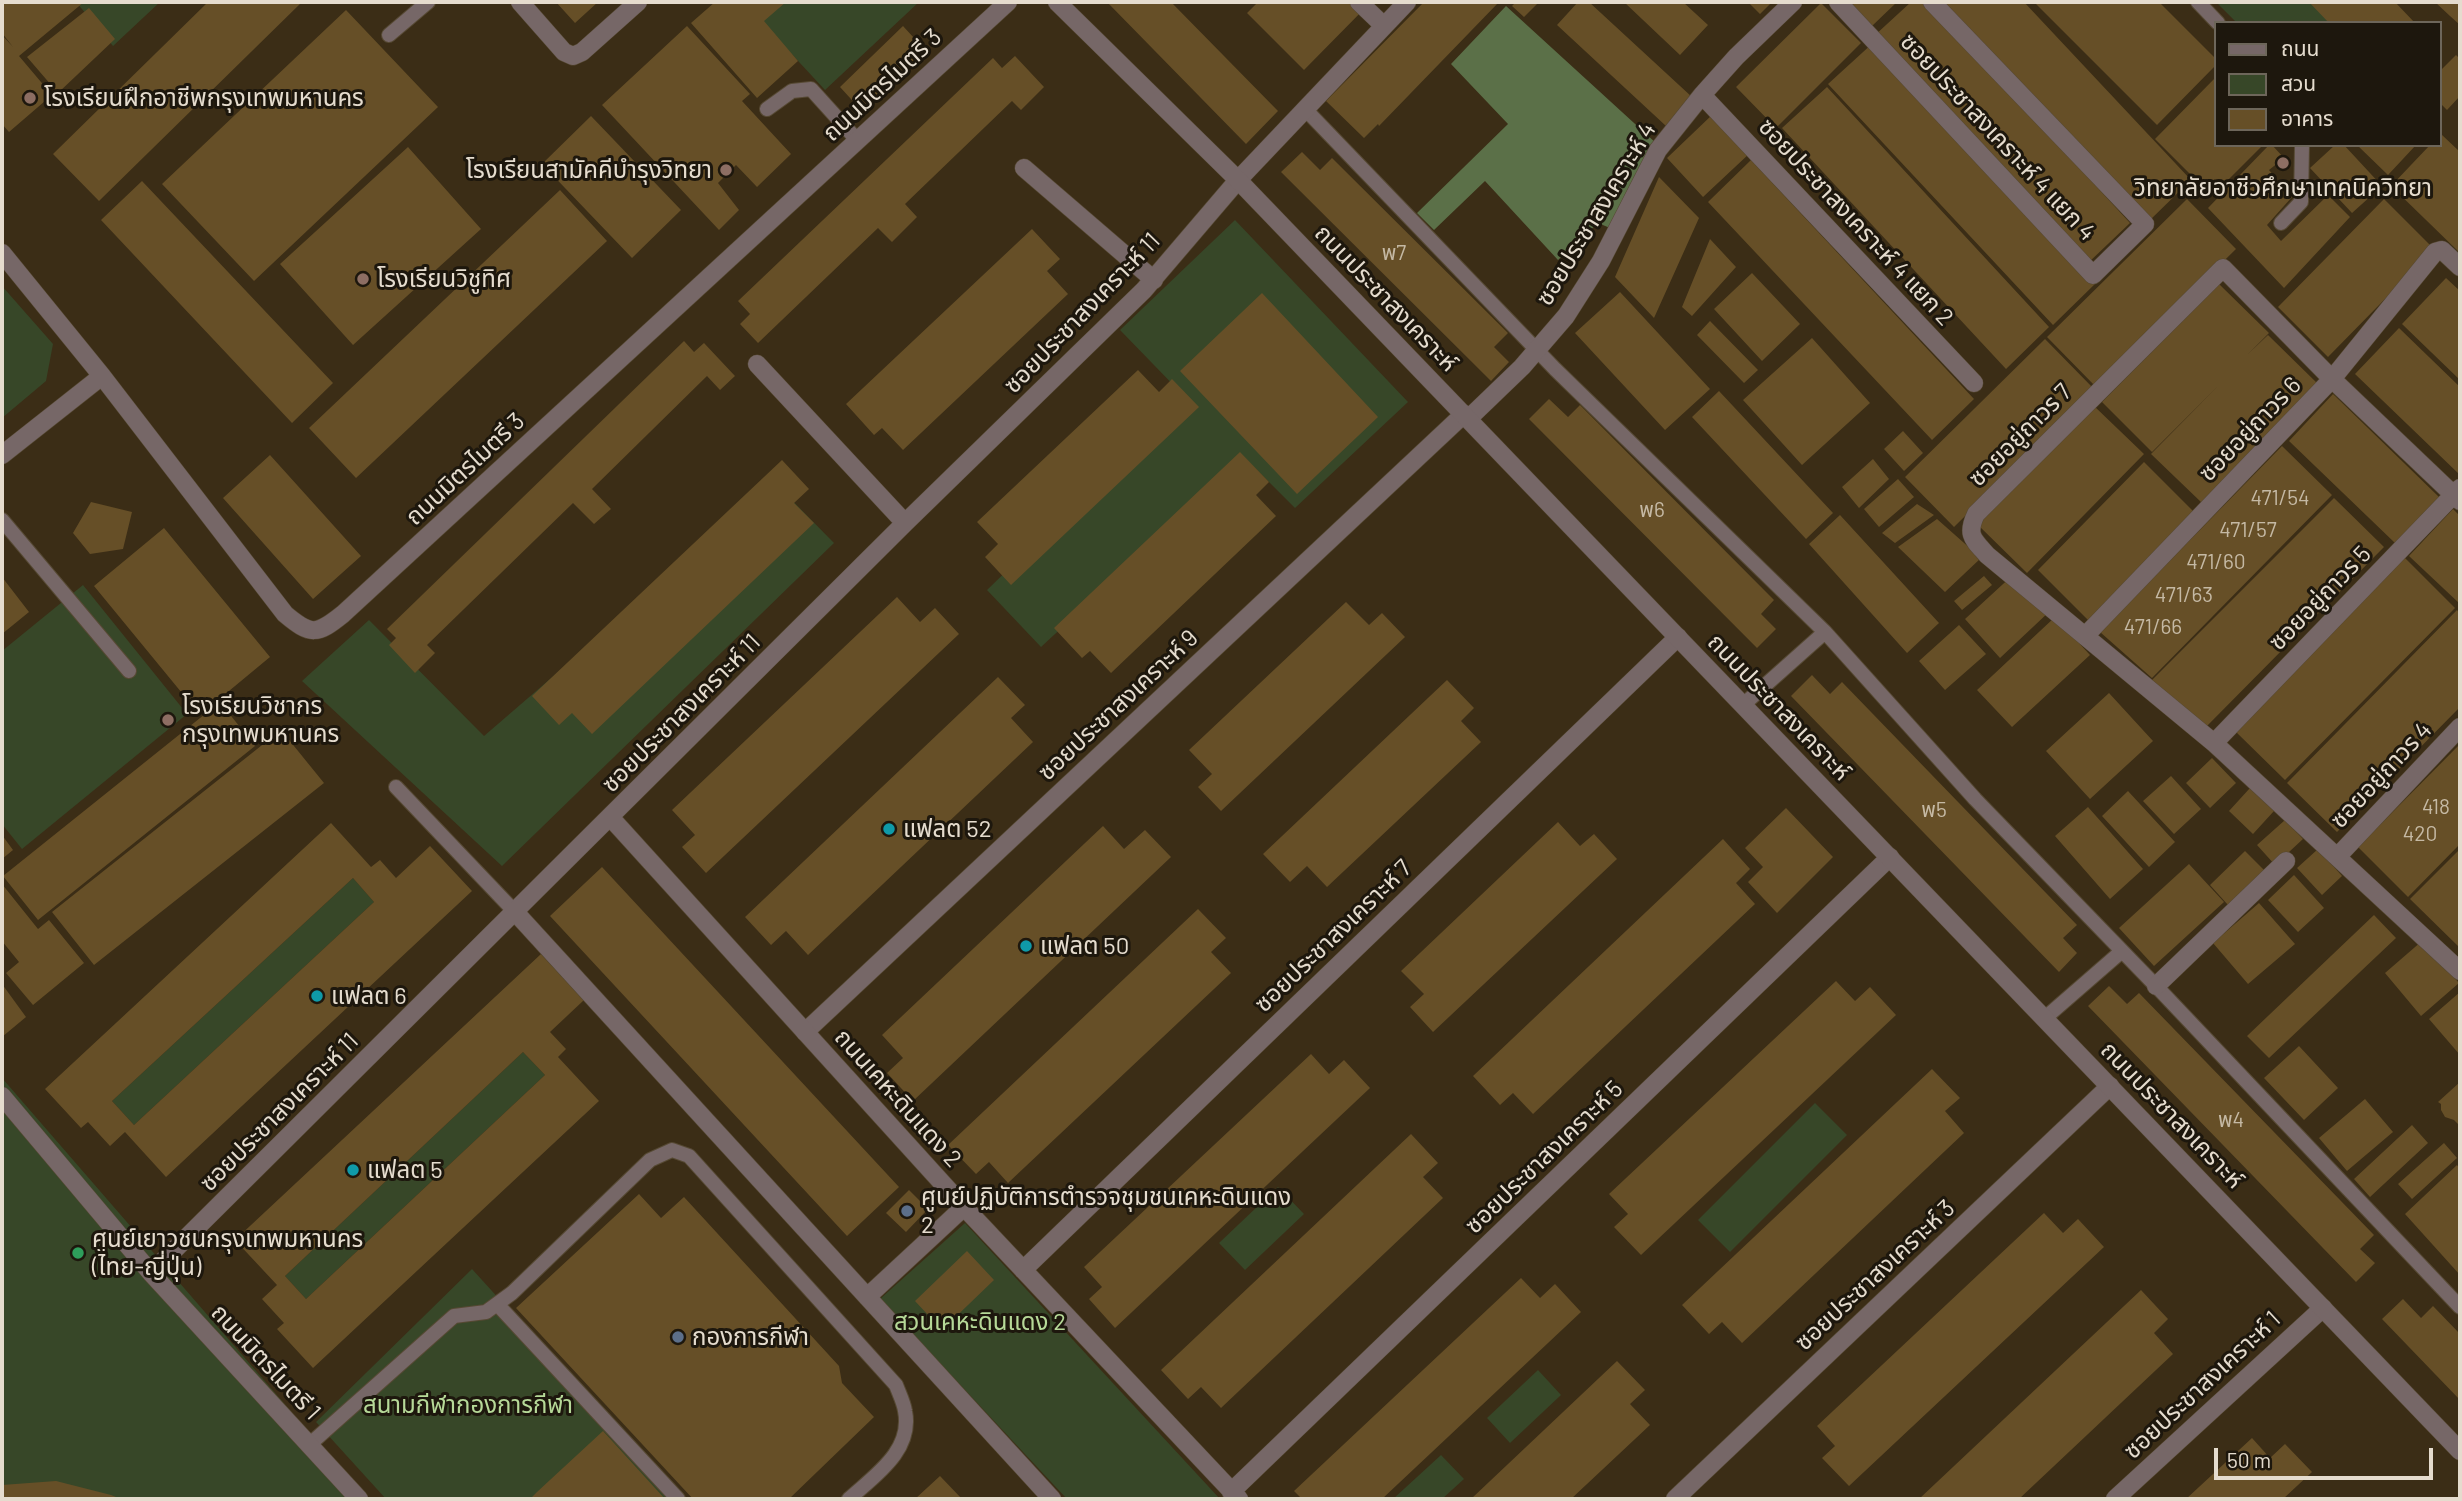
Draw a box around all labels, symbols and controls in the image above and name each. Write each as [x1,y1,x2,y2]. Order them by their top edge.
legend [2214,21,2441,147]
street label: ถนนมิตรไมตรี 3 [817,23,947,147]
street label: ซอยประชาสงเคราะห์ 4 แยก 4 [1894,27,2102,247]
text: ถนน [2281,35,2319,60]
text: สวน [2281,70,2316,95]
place label: โรงเรียนฝึกอาชีพกรุงเทพมหานคร [44,84,364,112]
marker: โรงเรียนฝึกอาชีพกรุงเทพมหานคร [22,90,38,106]
text: อาคาร [2281,105,2333,130]
street label: ซอยประชาสงเคราะห์ 4 แยก 2 [1753,113,1959,331]
street label: ซอยประชาสงเคราะห์ 4 [1530,117,1662,311]
marker: วิทยาลัยอาชีวศึกษาเทคนิควิทยา [2275,155,2291,171]
place label: โรงเรียนสามัคคีบํารุงวิทยา [466,156,712,184]
marker: โรงเรียนสามัคคีบํารุงวิทยา [718,162,734,178]
place label: วิทยาลัยอาชีวศึกษาเทคนิควิทยา [2134,174,2432,202]
street label: ถนนประชาสงเคราะห์ [1309,219,1463,377]
street label: ซอยประชาสงเคราะห์ 11 [998,227,1166,399]
house number: พ7 [1382,240,1406,266]
place label: โรงเรียนวิชูทิศ [377,265,511,293]
marker: โรงเรียนวิชูทิศ [355,271,371,287]
street label: ซอยอยู่ถาวร 6 [2193,371,2307,487]
street label: ซอยอยู่ถาวร 7 [1963,378,2077,492]
street label: ถนนมิตรไมตรี 3 [400,407,530,531]
house number: 471/54 [2250,485,2310,511]
house number: พ6 [1639,497,1665,523]
house number: 471/57 [2219,517,2277,543]
street label: ซอยอยู่ถาวร 5 [2263,540,2377,656]
house number: 471/60 [2186,549,2246,575]
house number: 471/63 [2155,582,2213,608]
house number: 471/66 [2124,614,2182,640]
street label: ซอยประชาสงเคราะห์ 9 [1032,624,1204,786]
street label: ซอยประชาสงเคราะห์ 11 [596,628,766,798]
street label: ถนนประชาสงเคราะห์ [1702,628,1856,786]
place label: โรงเรียนวิชากร กรุงเทพมหานคร [182,692,339,748]
marker: โรงเรียนวิชากร กรุงเทพมหานคร [160,712,176,728]
street label: ซอยอยู่ถาวร 4 [2324,716,2438,834]
house number: 418 [2422,794,2450,820]
house number: พ5 [1921,797,1947,823]
place label: แฟลต 52 [903,815,992,843]
marker: แฟลต 52 [881,821,897,837]
house number: 420 [2403,821,2437,847]
street label: ซอยประชาสงเคราะห์ 7 [1249,854,1417,1018]
place label: แฟลต 50 [1040,932,1129,960]
marker: แฟลต 50 [1018,938,1034,954]
place label: แฟลต 6 [331,982,407,1010]
marker: แฟลต 6 [309,988,325,1004]
street label: ถนนเคหะดินแดง 2 [828,1023,968,1173]
street label: ซอยประชาสงเคราะห์ 11 [194,1027,364,1197]
street label: ถนนประชาสงเคราะห์ [2095,1036,2249,1194]
street label: ซอยประชาสงเคราะห์ 5 [1459,1075,1629,1239]
house number: พ4 [2218,1107,2244,1133]
place label: แฟลต 5 [367,1156,443,1184]
marker: แฟลต 5 [345,1162,361,1178]
place label: ศูนย์ปฏิบัติการตำรวจชุมชนเคหะดินแดง 2 [921,1183,1291,1239]
street label: ซอยประชาสงเคราะห์ 3 [1789,1194,1961,1356]
marker: ศูนย์ปฏิบัติการตำรวจชุมชนเคหะดินแดง 2 [899,1203,915,1219]
place label: ศูนย์เยาวชนกรุงเทพมหานคร (ไทย-ญี่ปุ่น) [92,1225,363,1281]
marker: ศูนย์เยาวชนกรุงเทพมหานคร (ไทย-ญี่ปุ่น) [70,1245,86,1261]
street label: ถนนมิตรไมตรี 1 [205,1298,327,1426]
street label: ซอยประชาสงเคราะห์ 1 [2118,1305,2286,1465]
park label: สวนเคหะดินแดง 2 [894,1308,1066,1336]
place label: กองการกีฬา [692,1323,809,1351]
marker: กองการกีฬา [670,1329,686,1345]
park label: สนามกีฬากองการกีฬา [363,1391,573,1419]
scale bar [2217,1434,2436,1478]
text: 50 m [2227,1447,2271,1472]

